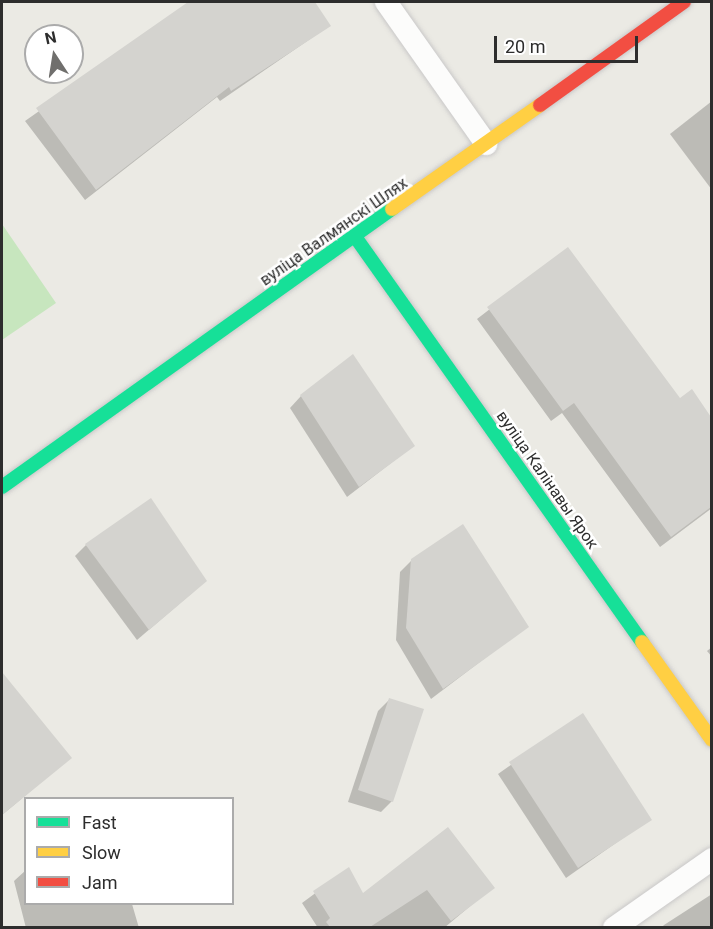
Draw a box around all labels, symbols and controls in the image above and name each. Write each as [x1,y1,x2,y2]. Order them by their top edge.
north arrow [24,24,84,84]
scale bar [497,24,641,62]
text: N [43,27,58,48]
text: 20 m [505,36,545,57]
street label: вуліца Валмянскі Шлях [257,174,411,290]
street label: вуліца Калінавы Ярок [492,407,602,553]
legend [24,797,234,905]
text: Fast [82,812,117,833]
text: Slow [82,842,121,863]
text: Jam [82,872,118,893]

